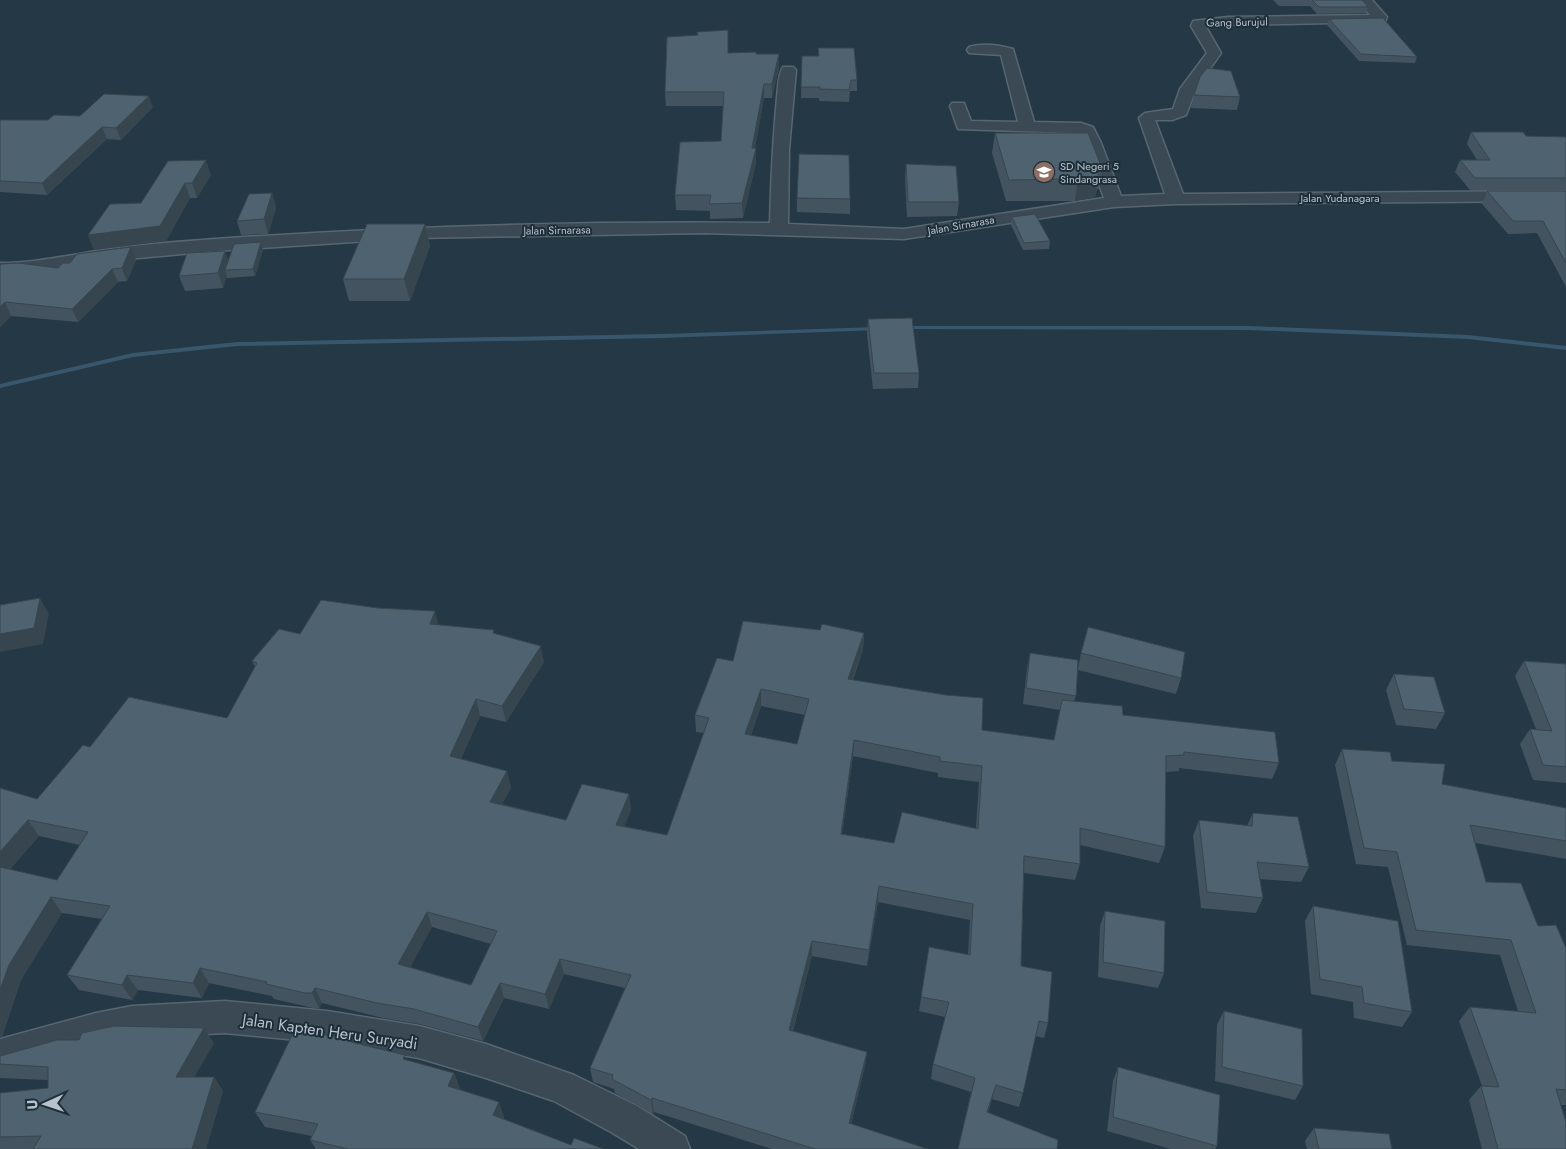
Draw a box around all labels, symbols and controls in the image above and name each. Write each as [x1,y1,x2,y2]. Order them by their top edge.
street label: Gang Burujul [1206,13,1268,31]
place label: SD Negeri 5 Sindangrasa [1060,158,1119,187]
school or university icon: SD Negeri 5 Sindangrasa [1032,160,1056,184]
street label: Jalan Yudanagara [1298,190,1380,206]
street label: Jalan Sirnarasa [924,211,996,239]
street label: Jalan Sirnarasa [521,221,591,239]
street label: Jalan Kapten Heru Suryadi [239,1008,419,1055]
north arrow [20,1079,70,1129]
text: U [22,1099,42,1110]

